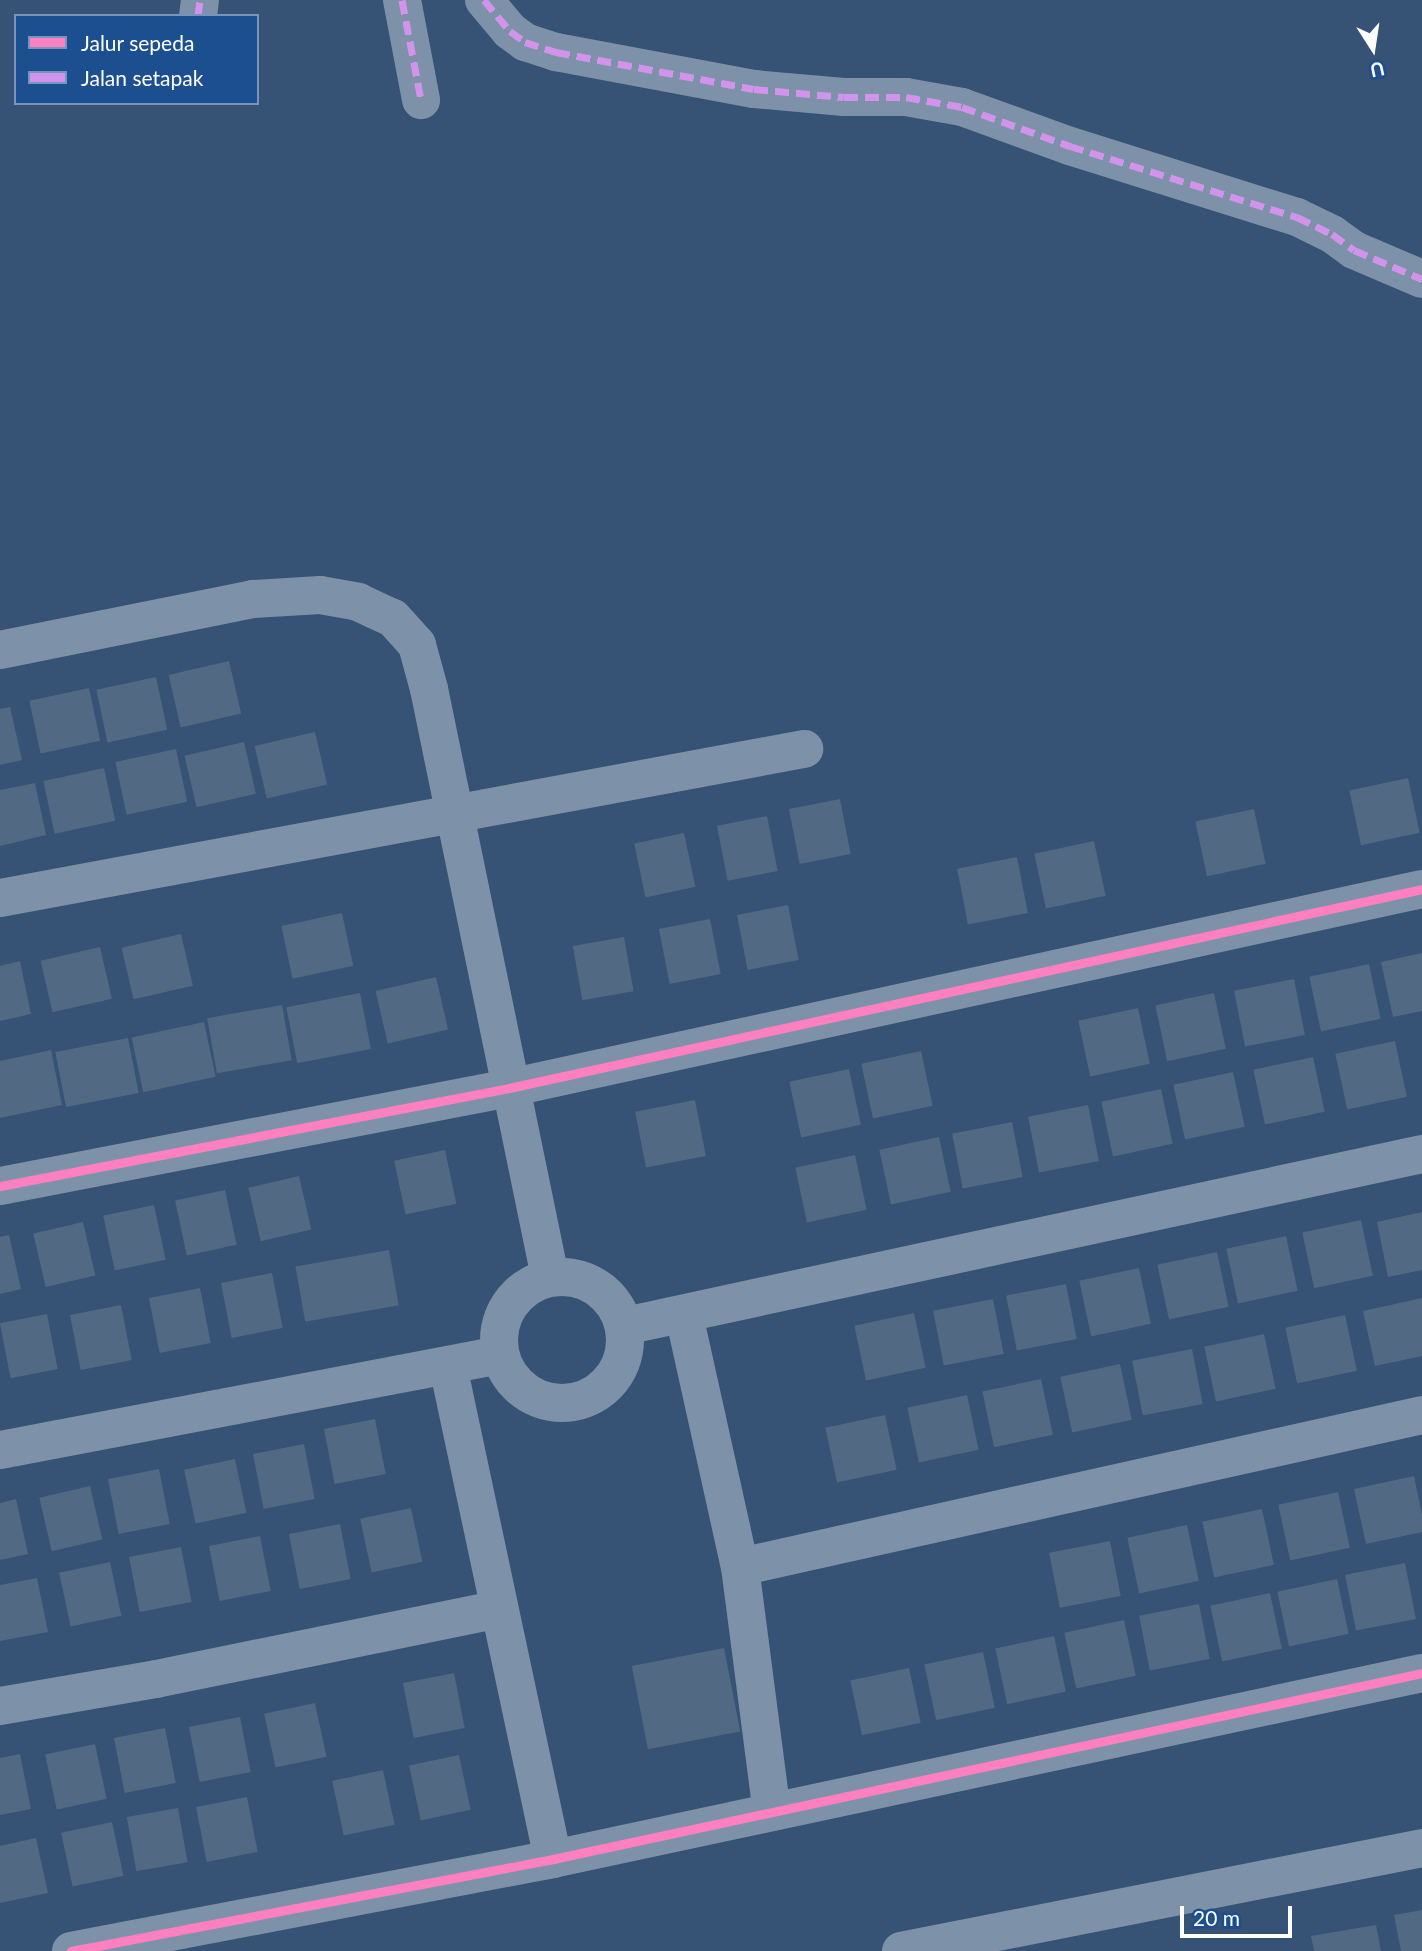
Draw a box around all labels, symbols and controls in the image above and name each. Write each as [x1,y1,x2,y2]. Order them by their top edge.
legend [14,14,259,105]
north arrow [1338,14,1408,84]
text: Jalur sepeda [81,30,194,55]
text: U [1368,57,1387,83]
text: Jalan setapak [81,65,203,90]
scale bar [1184,1892,1296,1936]
text: 20 m [1193,1905,1240,1930]

